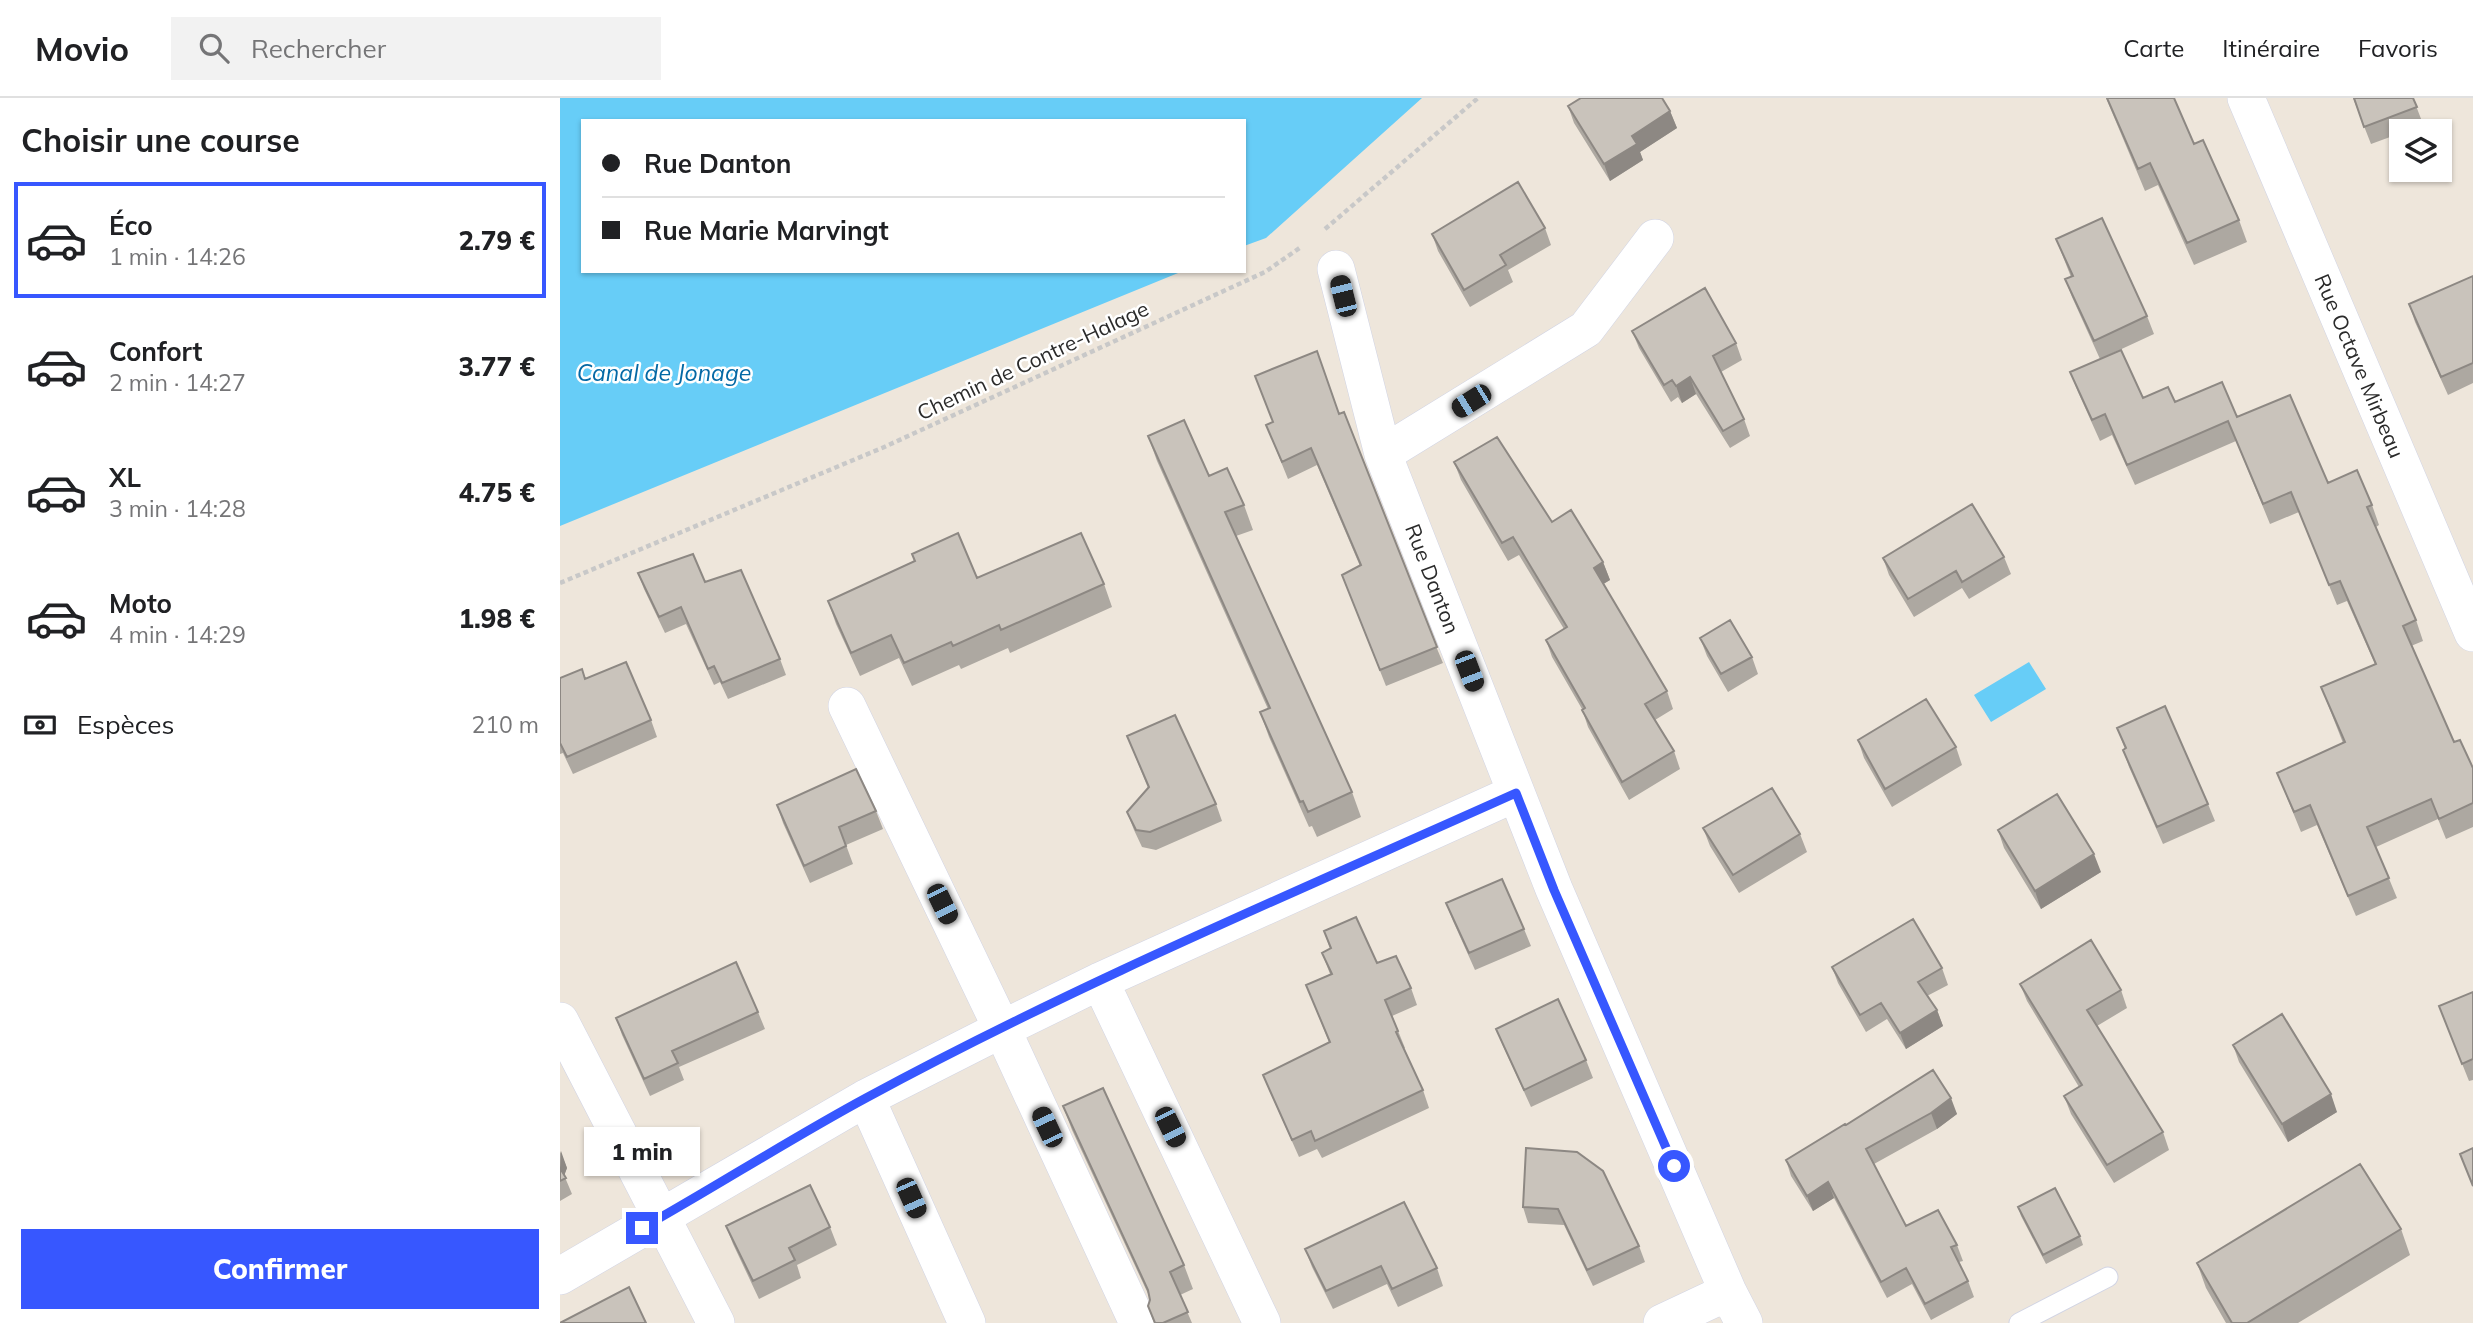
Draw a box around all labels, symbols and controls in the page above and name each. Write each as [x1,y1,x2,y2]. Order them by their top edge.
search box [171,17,661,80]
text: Movio [35,28,129,69]
icon: search [195,29,233,67]
text: Rechercher [251,32,386,65]
text: Carte [2123,33,2184,63]
text: Itinéraire [2222,33,2320,63]
text: Favoris [2358,33,2438,63]
map controls [2389,119,2452,182]
button: layers [2389,119,2452,182]
text: Choisir une course [21,120,300,160]
text: Rue Danton [644,147,792,180]
icon: car [25,209,88,272]
text: Éco [109,209,153,242]
text: Rue Marie Marvingt [644,214,889,247]
text: 2.79 € [459,224,535,257]
text: 1 min · 14:26 [109,242,246,271]
street label: Rue Octave Mirbeau [2309,270,2410,461]
car [1328,273,1359,319]
street label: Chemin de Contre-Halage [913,295,1153,425]
icon: car [25,335,88,398]
text: Confort [109,335,202,368]
text: 3.77 € [459,350,535,383]
water label: Canal de Jonage [577,358,751,387]
text: 2 min · 14:27 [109,368,246,397]
car [1448,381,1495,421]
icon: car [25,461,88,524]
text: XL [109,461,141,494]
text: 4.75 € [459,476,535,509]
text: 3 min · 14:28 [109,494,246,523]
street label: Rue Danton [1400,520,1466,637]
icon: car [25,587,88,650]
text: Moto [109,587,172,620]
text: 1.98 € [459,602,535,635]
text: 4 min · 14:29 [109,620,246,649]
car [1452,648,1487,694]
icon: cash [21,706,59,744]
text: Espèces [77,708,174,741]
text: 210 m [471,710,539,739]
car [924,881,961,927]
car [1029,1104,1066,1150]
car [1152,1104,1189,1150]
callout: 1 min [584,1126,700,1176]
text: 1 min [611,1137,673,1166]
route start [1658,1150,1690,1182]
car [893,1175,930,1221]
route end [626,1212,658,1244]
button: Confirmer [21,1229,539,1309]

